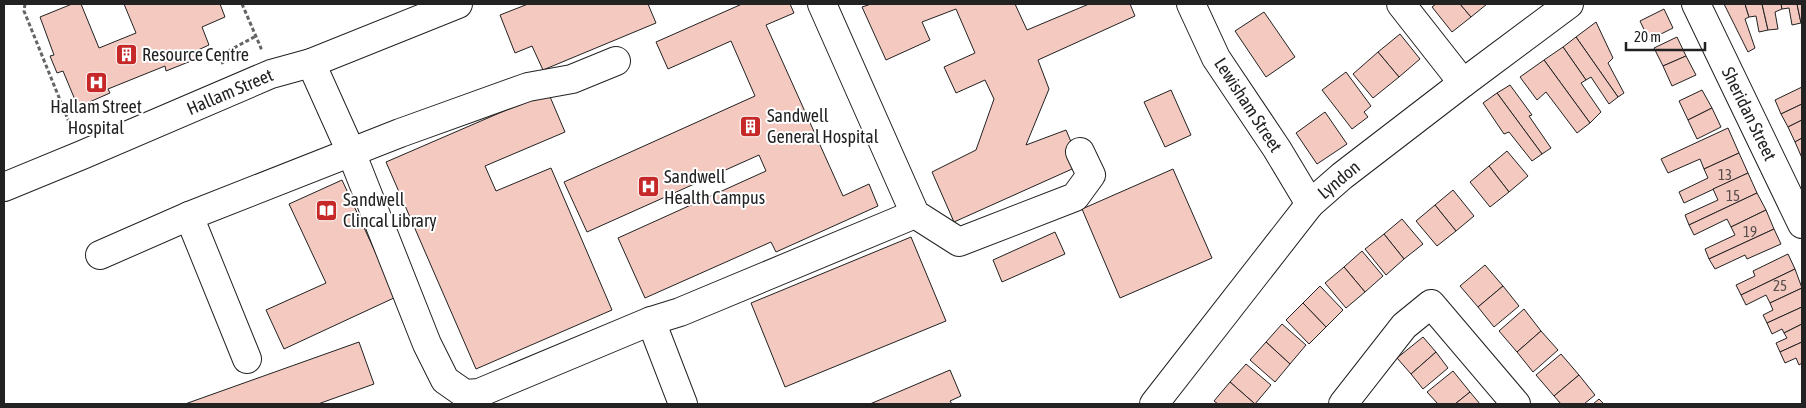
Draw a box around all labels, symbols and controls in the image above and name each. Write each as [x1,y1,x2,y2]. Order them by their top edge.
scale bar [1626,20,1705,52]
text: 20 m [1634,28,1661,45]
building icon: Resource Centre [114,43,138,67]
place label: Resource Centre [142,44,249,65]
street label: Lewisham Street [1210,54,1287,156]
street label: Hallam Street [184,64,276,119]
street label: Sheridan Street [1718,64,1781,164]
hospital icon: Hallam Street Hospital [84,70,108,94]
place label: Hallam Street Hospital [50,96,142,138]
place label: Sandwell General Hospital [767,105,879,147]
building icon: Sandwell General Hospital [739,114,763,138]
street label: Lyndon [1313,156,1364,203]
place label: Sandwell Health Campus [664,166,765,208]
house number: 13 [1718,166,1732,183]
hospital icon: Sandwell Health Campus [636,175,660,199]
house number: 15 [1726,187,1740,204]
place label: Sandwell Clincal Library [343,189,437,231]
library icon: Sandwell Clincal Library [315,198,339,222]
house number: 19 [1743,223,1757,240]
house number: 25 [1773,277,1787,294]

